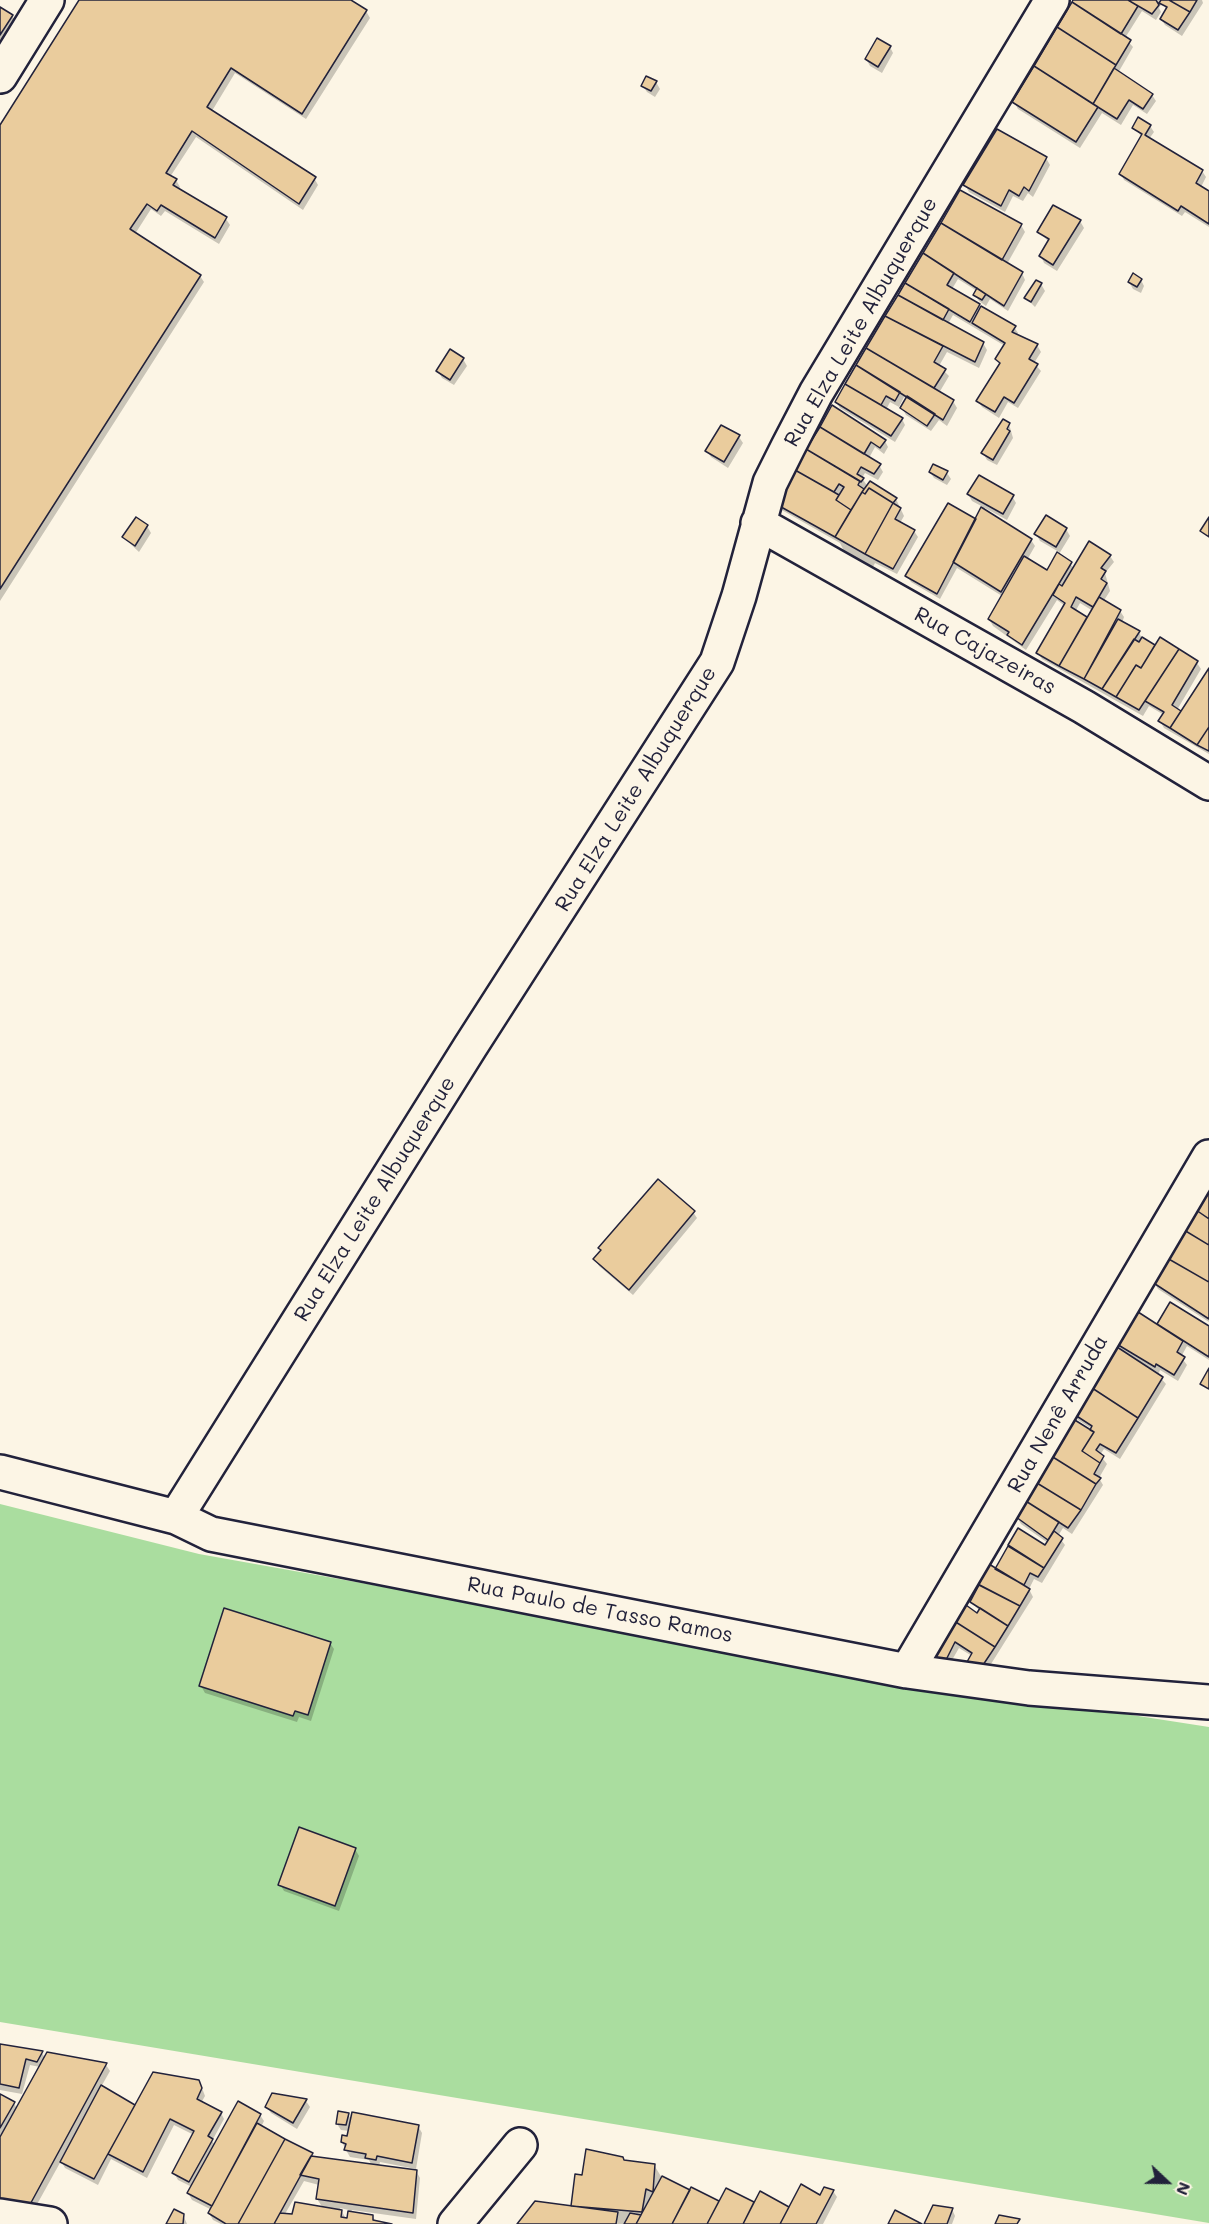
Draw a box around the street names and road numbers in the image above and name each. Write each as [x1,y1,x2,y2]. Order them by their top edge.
street label: Rua Elza Leite Albuquerque [779,193,943,451]
street label: Rua Cajazeiras [910,602,1060,700]
street label: Rua Elza Leite Albuquerque [550,662,722,916]
street label: Rua Elza Leite Albuquerque [289,1072,461,1326]
street label: Rua Nenê Arruda [1003,1331,1113,1497]
street label: Rua Paulo de Tasso Ramos [465,1572,735,1648]

